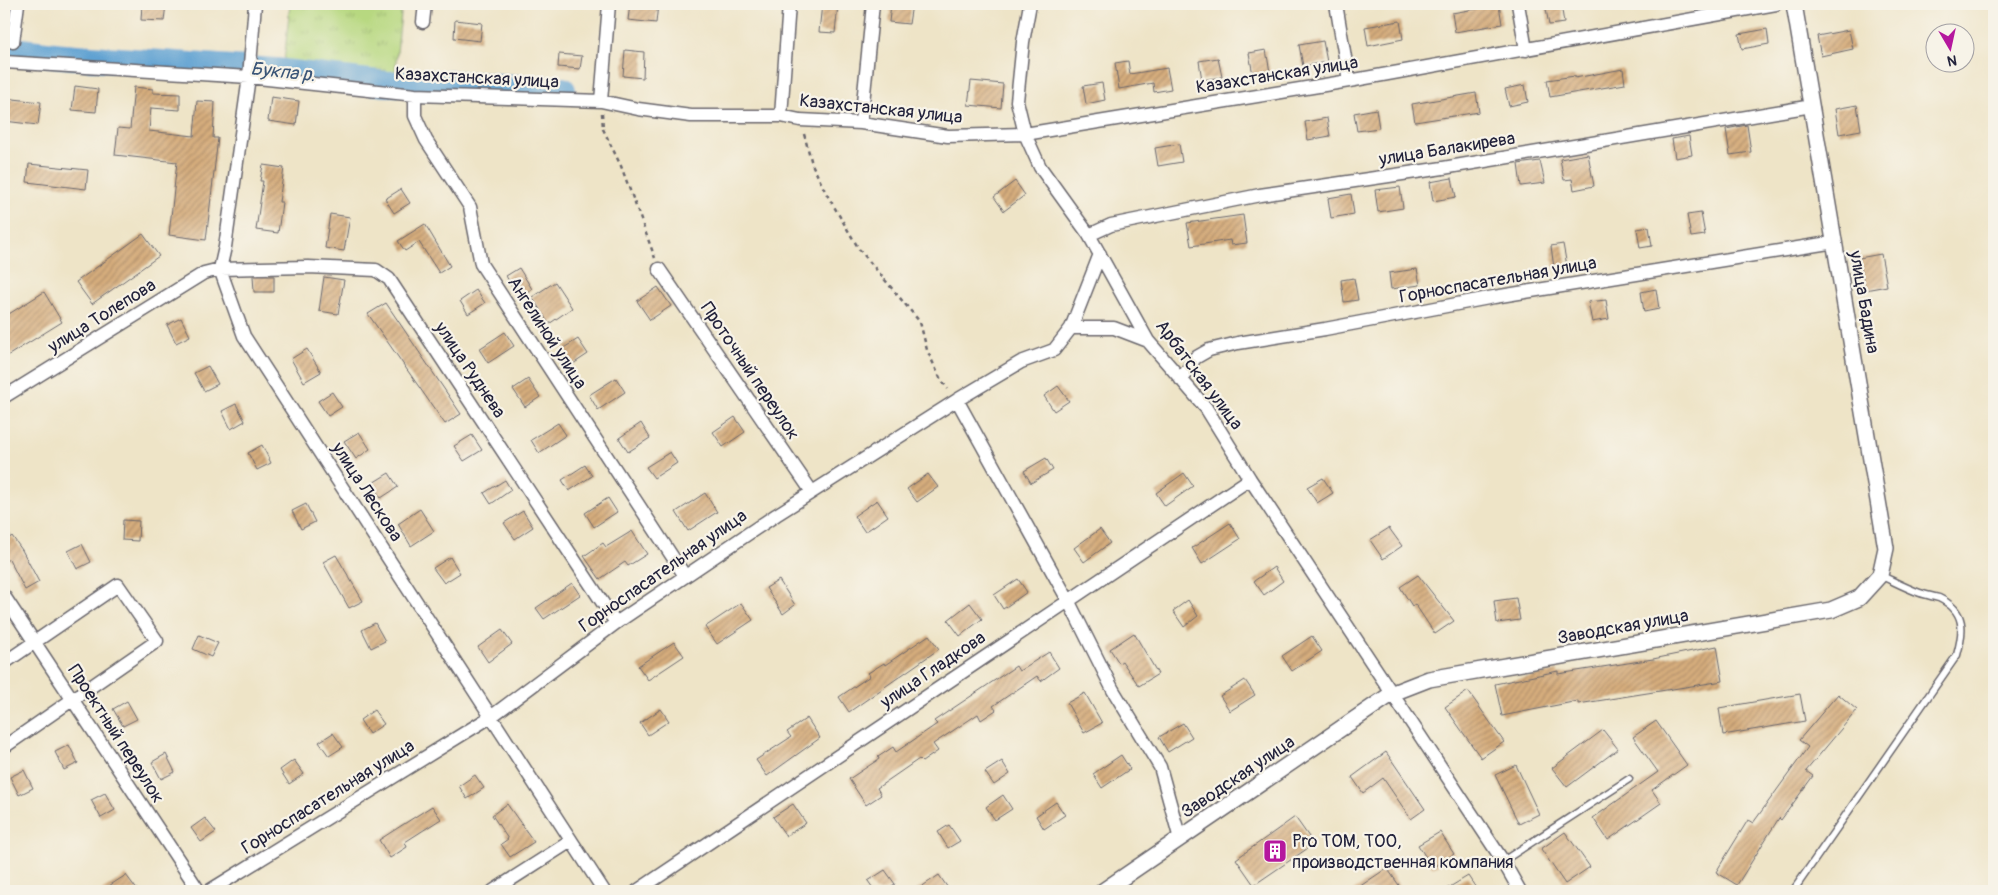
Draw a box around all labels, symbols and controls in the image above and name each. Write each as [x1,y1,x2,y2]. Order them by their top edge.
north arrow [1926,22,1976,72]
street label: Казахстанская улица [1194,51,1360,99]
text: N [1946,51,1958,69]
water label: Букпа р. [249,57,317,87]
street label: Казахстанская улица [395,62,559,94]
street label: Казахстанская улица [798,89,964,129]
street label: улица Балакирева [1376,127,1517,171]
street label: улица Бадина [1843,248,1884,355]
street label: Горноспасательная улица [1398,251,1598,309]
street label: Ангелиной улица [502,273,592,393]
street label: улица Толепова [43,274,160,359]
street label: Проточный переулок [695,298,805,444]
street label: Арбатская улица [1150,315,1248,435]
street label: улица Руднева [429,317,511,423]
street label: улица Лескова [326,437,408,546]
street label: Горноспасательная улица [575,504,751,638]
street label: Заводская улица [1556,604,1690,650]
street label: улица Гладкова [875,626,990,714]
street label: Проектный переулок [63,660,169,808]
street label: Заводская улица [1177,730,1299,824]
street label: Горноспасательная улица [237,734,419,860]
place label: Pro TOM, ТОО, производственная компания [1292,830,1513,874]
building icon: Pro TOM, ТОО, производственная компания [1262,838,1288,864]

